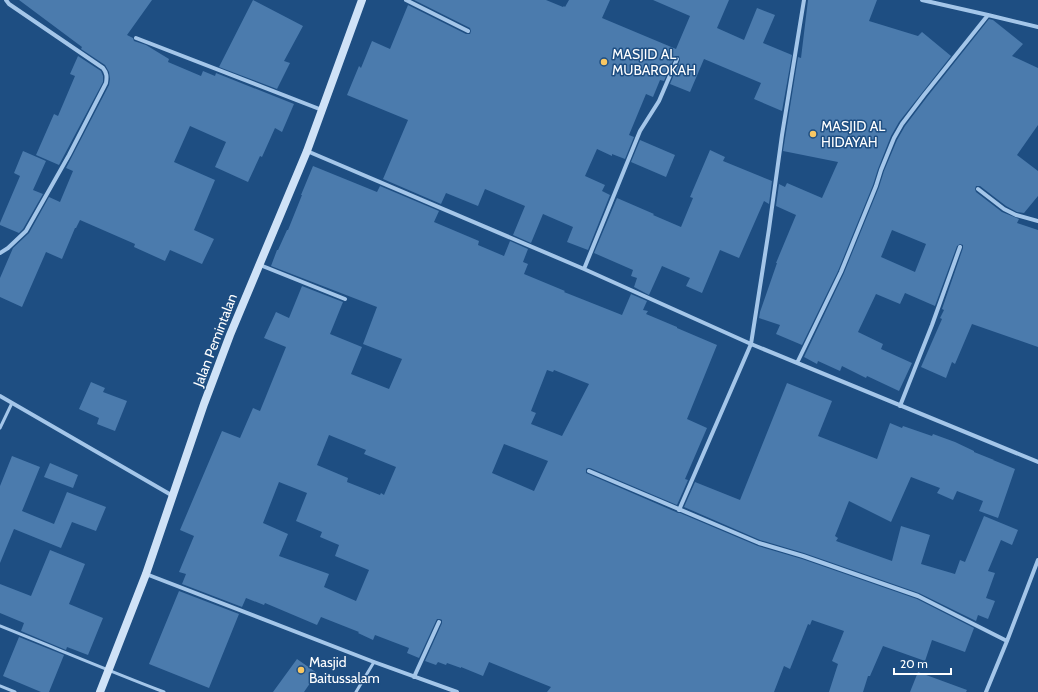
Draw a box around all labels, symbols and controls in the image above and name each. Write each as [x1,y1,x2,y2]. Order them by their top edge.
place label: MASJID AL MUBAROKAH [612,45,696,79]
marker: MASJID AL MUBAROKAH [599,57,609,67]
place label: MASJID AL HIDAYAH [821,117,885,151]
marker: MASJID AL HIDAYAH [808,129,818,139]
street label: Jalan Pemintalan [189,291,241,390]
scale bar [894,650,951,676]
place label: Masjid Baitussalam [309,653,380,687]
text: 20 m [900,656,928,671]
marker: Masjid Baitussalam [296,665,306,675]

